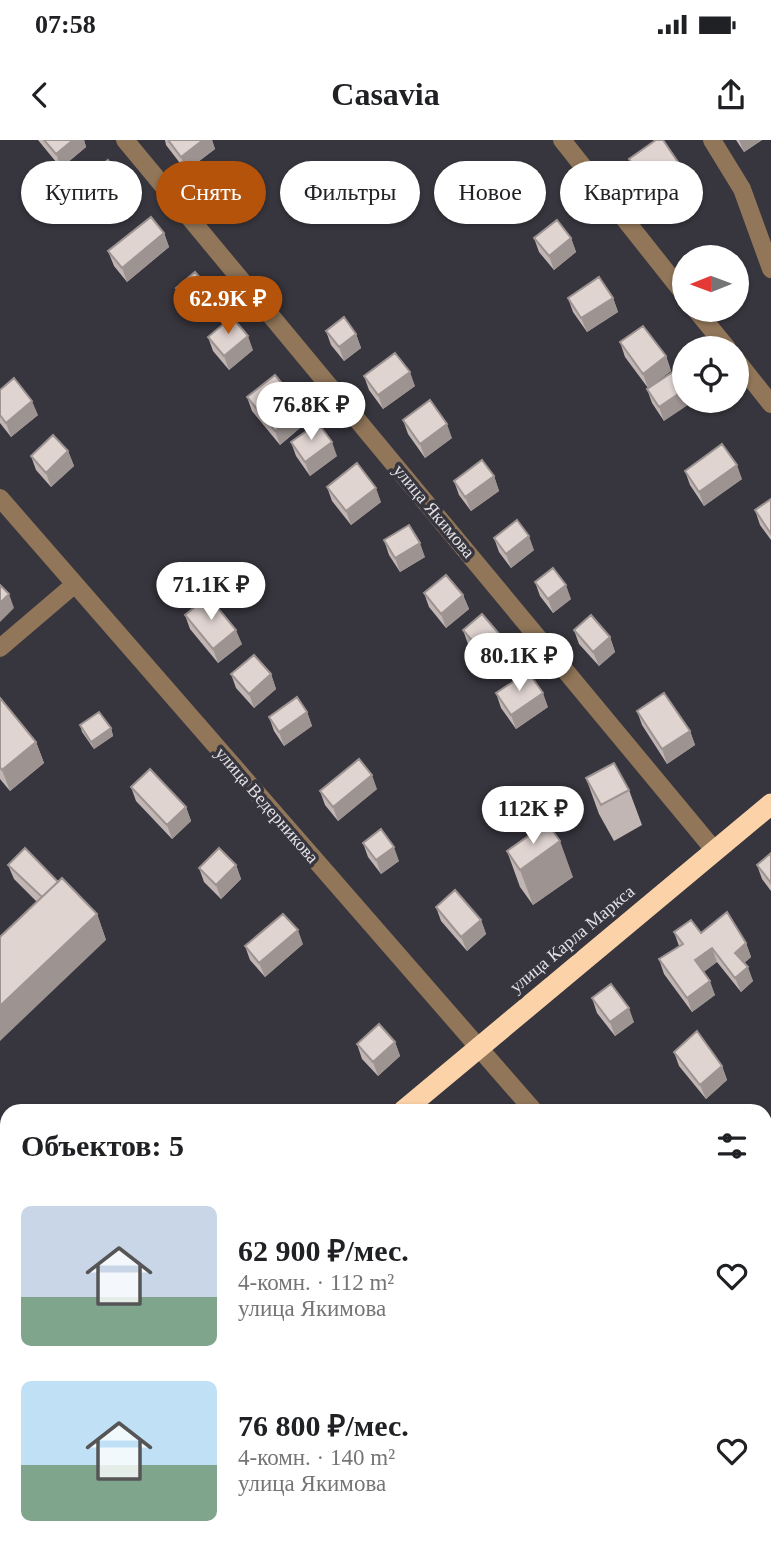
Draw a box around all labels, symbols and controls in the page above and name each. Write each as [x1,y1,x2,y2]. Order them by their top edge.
text: 07:58 [35,10,96,39]
icon: back [21,76,59,114]
text: Casavia [331,76,440,112]
icon: share [712,76,750,114]
chip: Купить [21,161,142,224]
chip: Снять [156,161,266,224]
chip: Фильтры [280,161,420,224]
chip: Новое [434,161,546,224]
chip: Квартира [560,161,703,224]
north arrow [672,245,749,322]
map controls [672,245,749,413]
pin: 62.9K ₽ [163,276,293,336]
text: 62.9K ₽ [189,286,267,311]
button: locate [672,336,749,413]
pin: 76.8K ₽ [246,383,376,442]
text: 76.8K ₽ [272,392,350,417]
street label: улица Якимова [389,460,479,562]
pin: 71.1K ₽ [146,562,276,622]
text: 71.1K ₽ [172,572,250,597]
pin: 80.1K ₽ [454,634,584,693]
text: 80.1K ₽ [480,643,558,668]
street label: улица Ведерникова [211,743,323,867]
pin: 112K ₽ [476,786,590,846]
text: 112K ₽ [498,796,568,821]
street label: улица Карла Маркса [506,881,638,997]
icon: filters [713,1127,751,1165]
text: Объектов: 5 [21,1129,184,1162]
icon: home [77,1234,161,1318]
text: 62 900 ₽/мес. [238,1234,409,1267]
icon: heart [713,1257,751,1295]
text: 4-комн. · 112 m² [238,1270,394,1295]
text: улица Якимова [238,1296,386,1321]
icon: home [77,1409,161,1493]
text: 76 800 ₽/мес. [238,1409,409,1442]
icon: heart [713,1432,751,1470]
text: 4-комн. · 140 m² [238,1445,395,1470]
text: улица Якимова [238,1471,386,1496]

